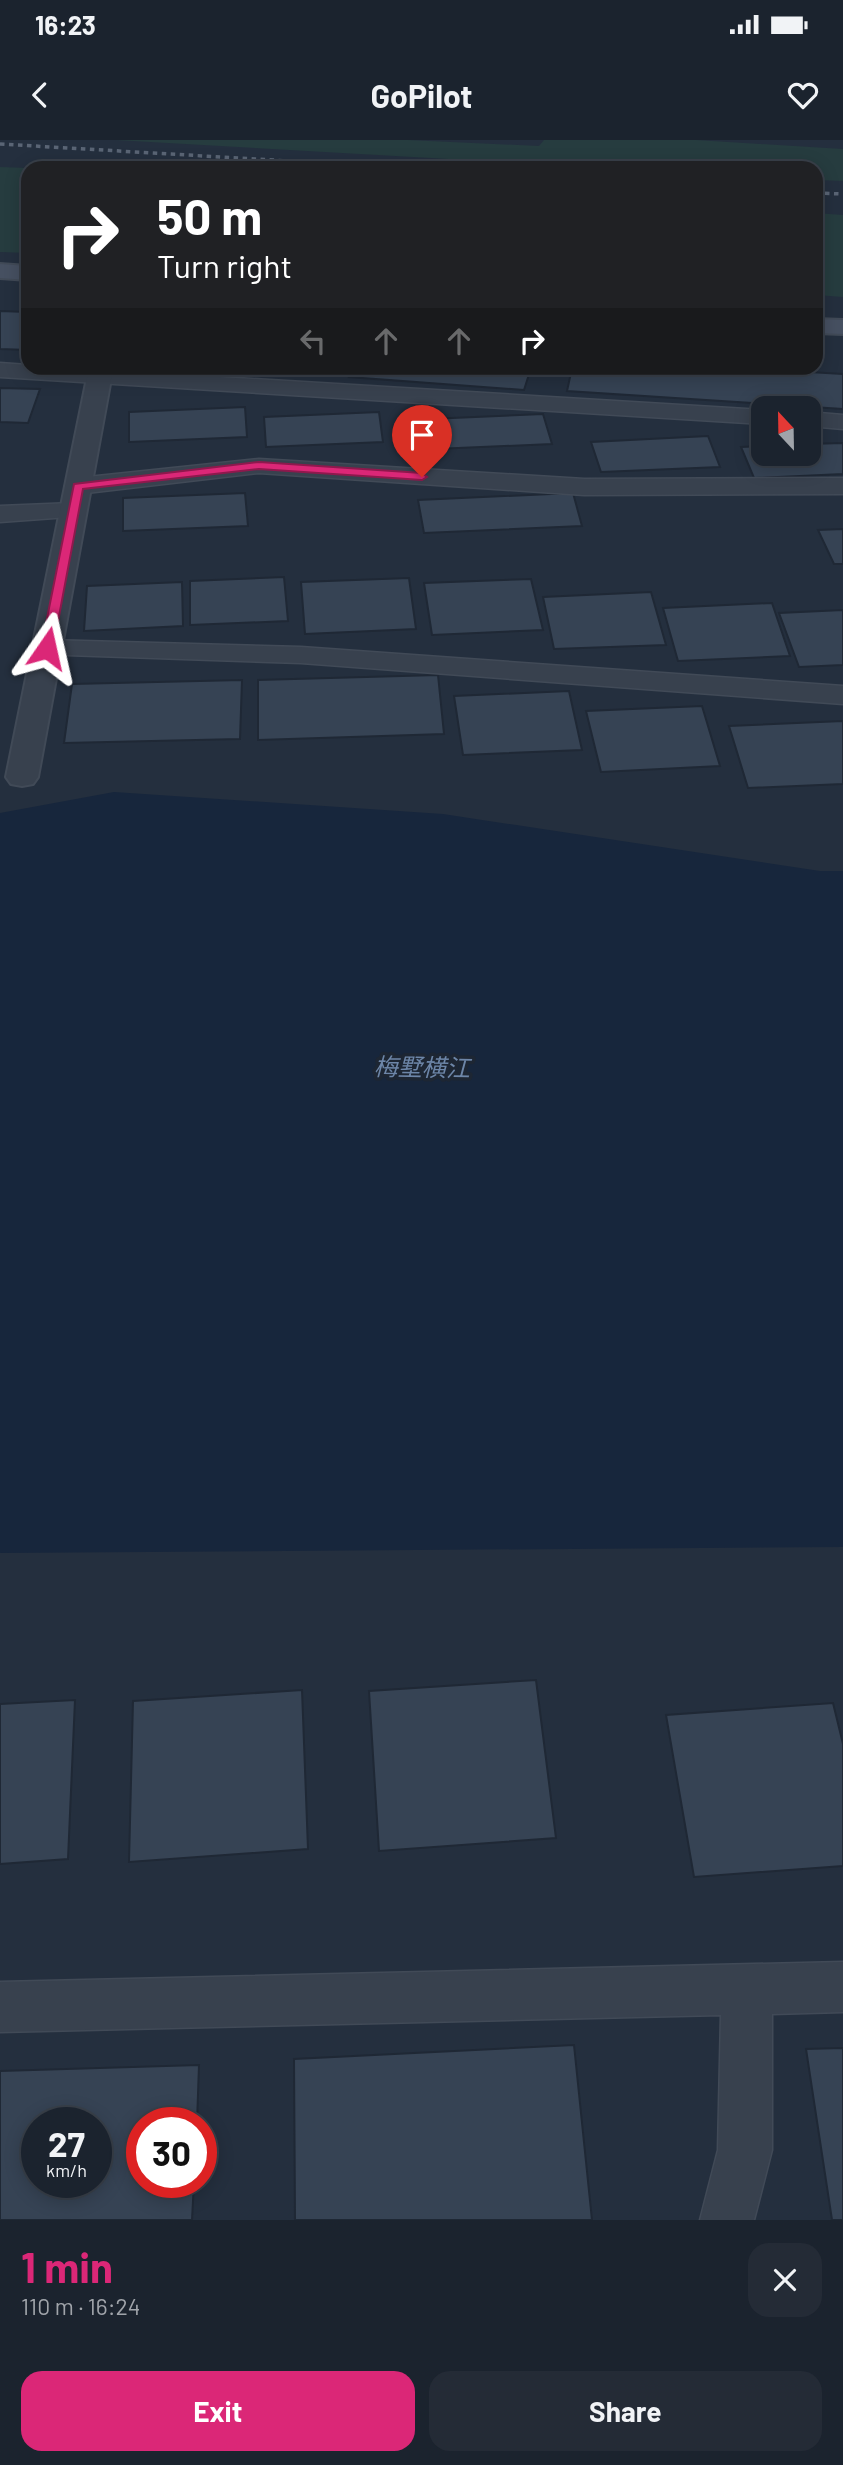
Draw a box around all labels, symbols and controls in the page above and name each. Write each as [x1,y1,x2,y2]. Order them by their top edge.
text: 16:23 [35,9,96,40]
icon: back [21,76,59,114]
text: GoPilot [371,76,472,114]
icon: heart [784,76,822,114]
text: 50 m [157,186,262,245]
icon: right [42,189,133,280]
text: Turn right [157,246,292,284]
icon: left [294,322,332,360]
icon: ahead [367,322,405,360]
icon: ahead [440,322,478,360]
icon: right [513,322,551,360]
north arrow [751,396,821,466]
map controls [751,396,821,466]
pin [392,405,452,477]
icon: arrive [403,416,441,454]
position arrow [10,611,84,685]
water label: 梅墅横江 [374,1051,473,1082]
speed limit sign: 30 [126,2107,217,2198]
text: 27 [48,2122,85,2164]
text: km/h [46,2159,87,2181]
text: 1 min [21,2241,113,2291]
button: close [748,2243,822,2317]
text: 110 m · 16:24 [21,2292,141,2320]
button: Exit [21,2371,415,2451]
button: Share [429,2371,822,2451]

